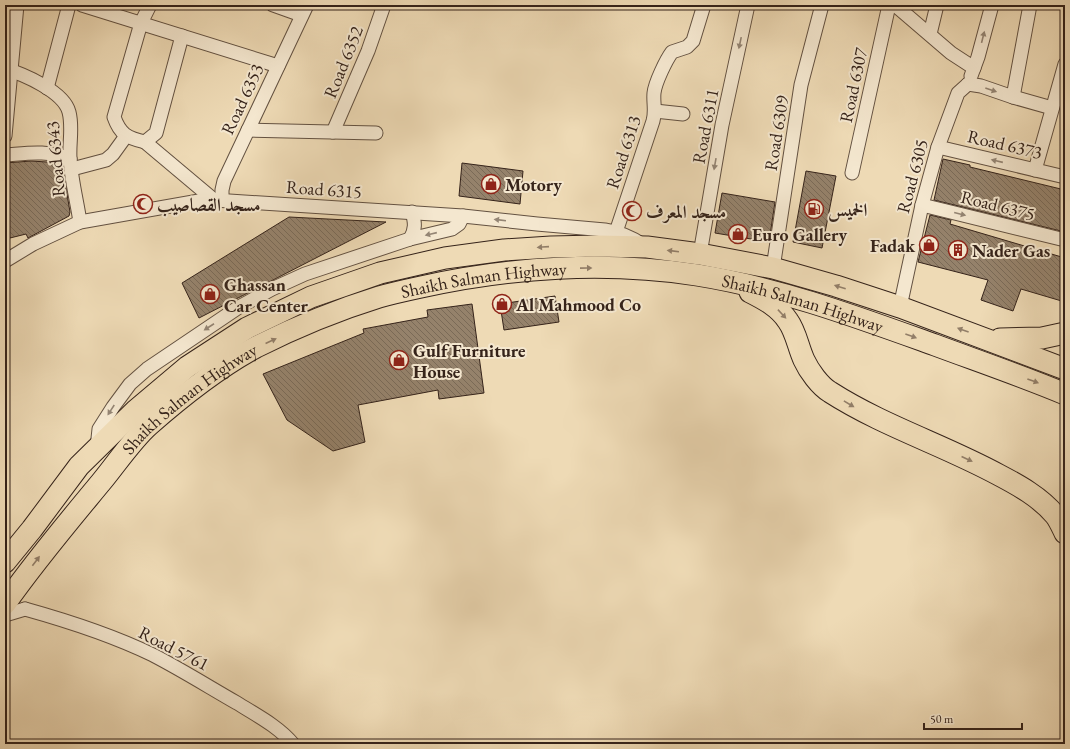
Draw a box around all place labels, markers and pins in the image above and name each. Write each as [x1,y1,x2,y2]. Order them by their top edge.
shop icon: Motory [480,173,502,195]
place label: Motory [505,173,562,196]
mosque icon: مسجد القصاصيب [132,193,154,215]
place label: مسجد القصاصيب [157,193,260,217]
fuel station icon: الخميس [803,198,825,220]
place label: الخميس [828,198,867,222]
mosque icon: مسجد المعرف [621,200,643,222]
place label: مسجد المعرف [646,200,726,224]
shop icon: Euro Gallery [727,223,749,245]
place label: Euro Gallery [752,223,848,246]
place label: Fadak [870,234,916,257]
shop icon: Fadak [918,234,940,256]
building icon: Nader Gas [947,239,969,261]
place label: Nader Gas [972,239,1050,262]
place label: Ghassan Car Center [224,273,309,317]
shop icon: Ghassan Car Center [199,283,221,305]
shop icon: Al Mahmood Co [491,293,513,315]
place label: Al Mahmood Co [515,293,641,316]
place label: Gulf Furniture House [413,339,526,383]
shop icon: Gulf Furniture House [388,349,410,371]

